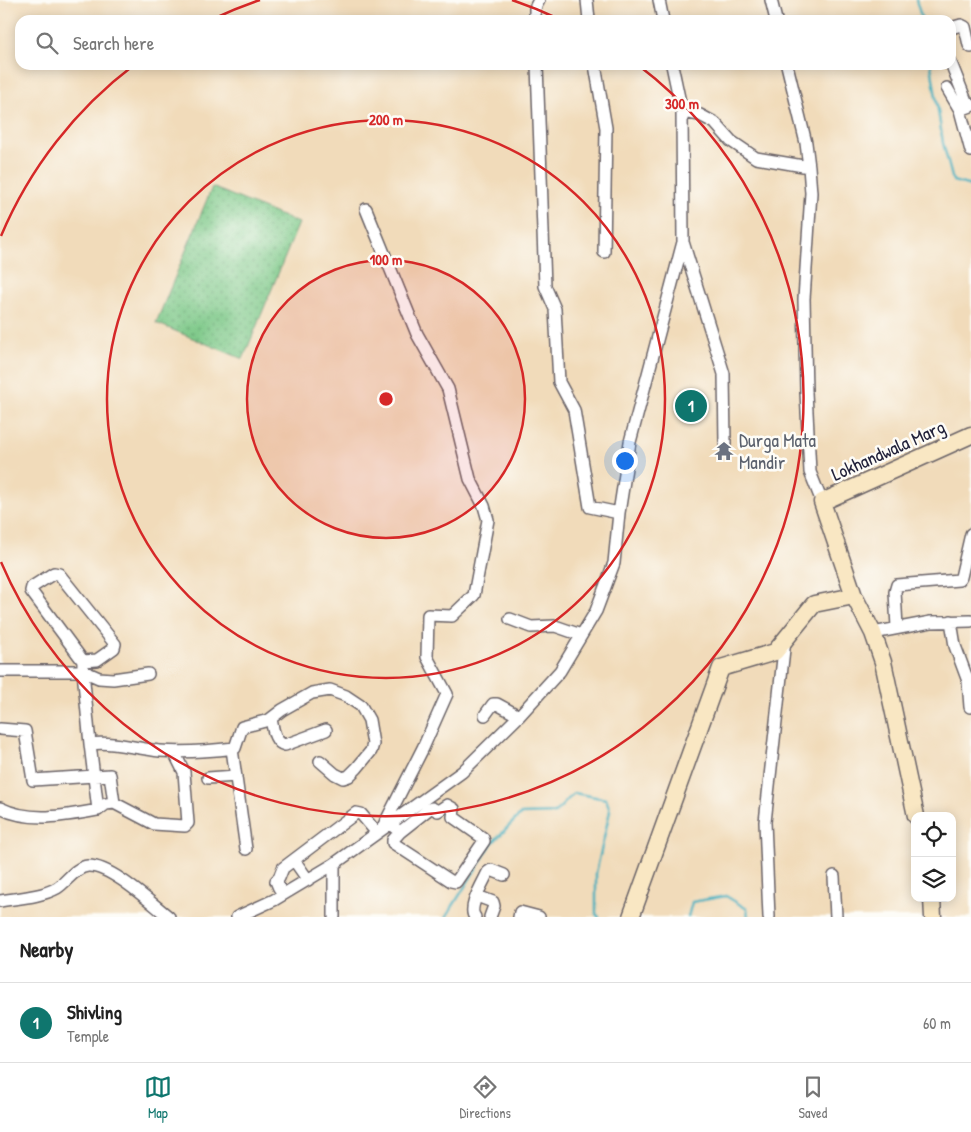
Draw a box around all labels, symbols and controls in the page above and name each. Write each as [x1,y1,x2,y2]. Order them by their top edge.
search box [15,15,956,70]
icon: search [33,29,61,57]
text: Search here [73,30,154,56]
text: 300 m [665,93,699,114]
text: 200 m [369,109,403,130]
text: 100 m [370,249,402,270]
pin: 1 [675,387,707,425]
centre of rings [377,390,395,408]
street label: Lokhandwala Marg [827,413,949,487]
place label: Durga Mata Mandir [739,427,817,475]
temple icon: Durga Mata Mandir [713,440,735,462]
your location [612,448,638,474]
map controls [911,812,956,902]
button: locate [911,812,956,857]
button: layers [911,857,956,902]
text: Nearby [20,935,73,964]
text: Shivling [67,999,122,1025]
text: 1 [33,1012,39,1034]
text: 60 m [923,1012,951,1034]
text: Temple [67,1025,109,1047]
tab: Map [144,1073,172,1122]
tab: Directions [459,1073,511,1122]
tab: Saved [799,1073,827,1122]

